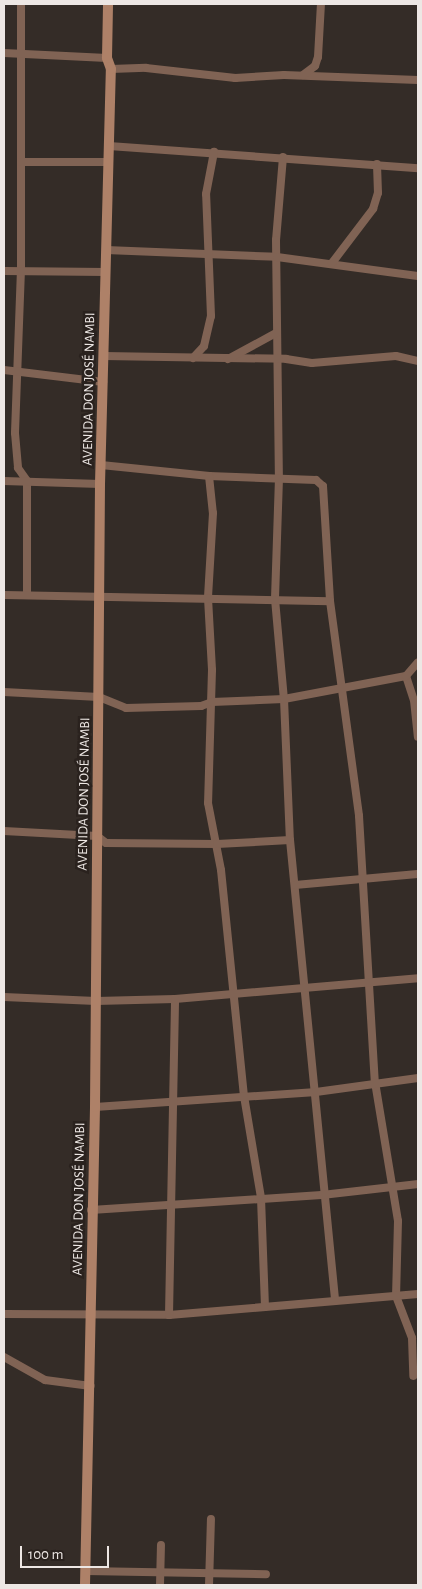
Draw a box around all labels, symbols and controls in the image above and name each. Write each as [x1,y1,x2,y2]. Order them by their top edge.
street label: AVENIDA DON JOSÉ NAMBI [79,312,99,466]
street label: AVENIDA DON JOSÉ NAMBI [74,717,94,871]
street label: AVENIDA DON JOSÉ NAMBI [69,1122,89,1276]
scale bar [22,1536,111,1568]
text: 100 m [28,1547,63,1562]

